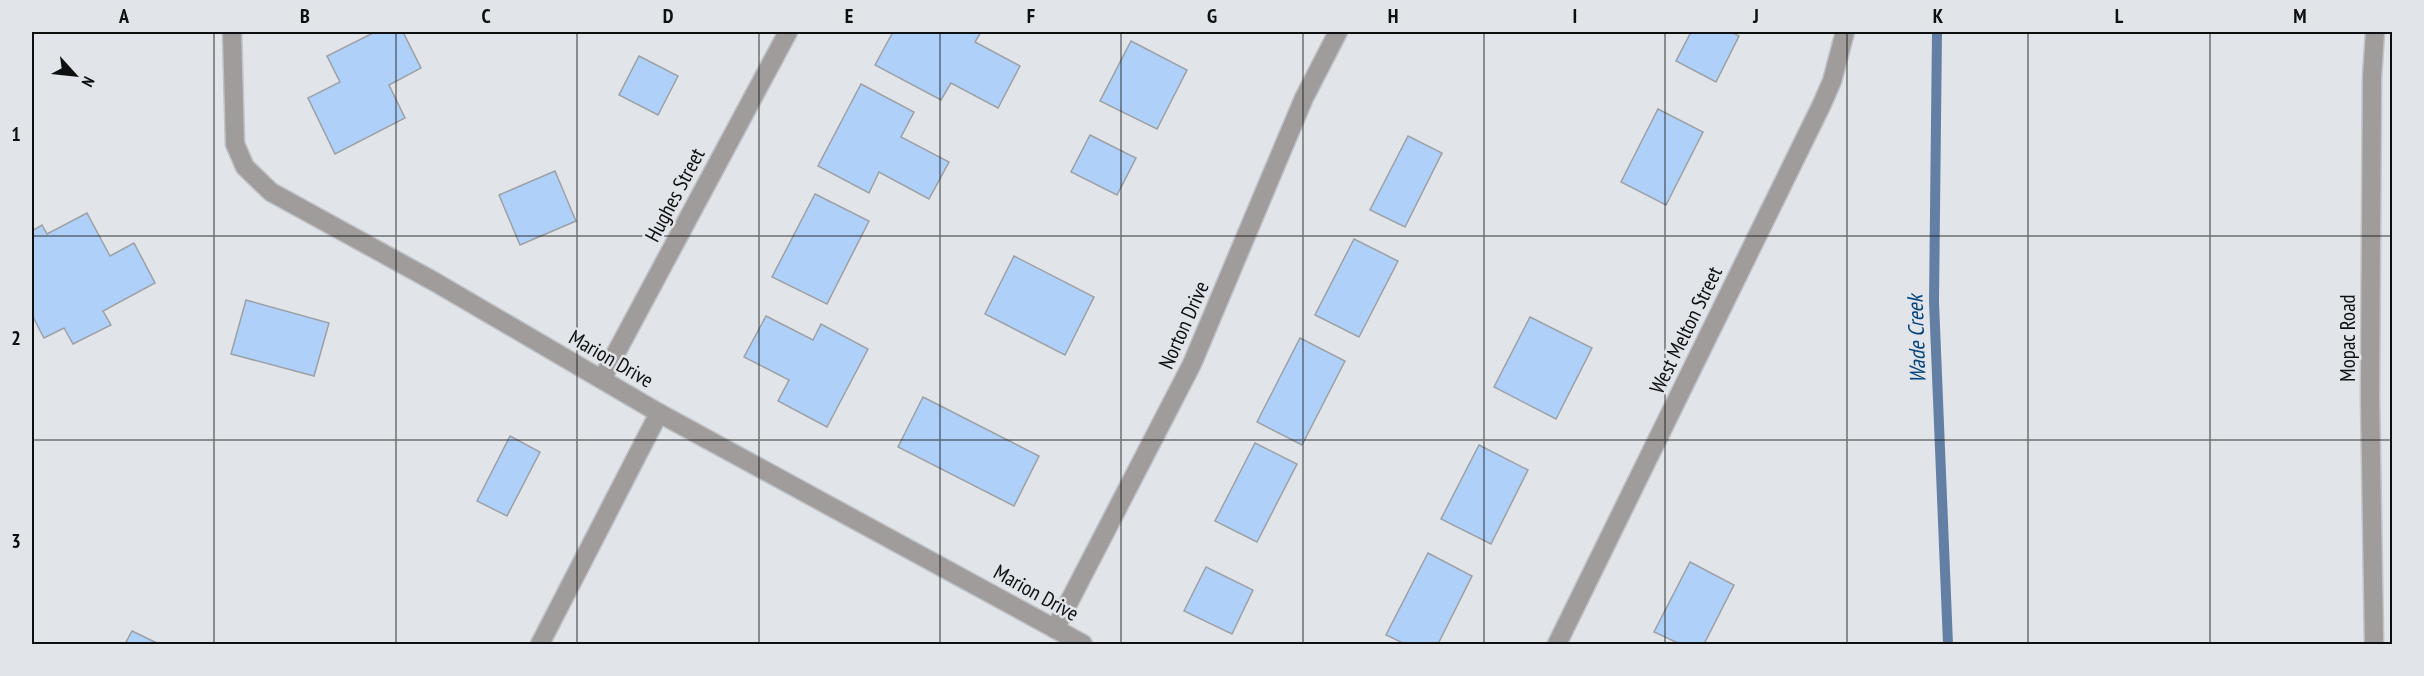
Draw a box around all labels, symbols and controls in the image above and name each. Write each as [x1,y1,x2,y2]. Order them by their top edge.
text: A [118,3,130,29]
text: B [300,3,310,29]
text: C [481,3,491,29]
text: D [663,3,674,29]
text: E [845,3,853,29]
text: F [1027,3,1035,29]
text: G [1207,3,1217,29]
text: H [1388,3,1398,29]
text: I [1573,3,1577,29]
text: J [1752,3,1759,29]
text: K [1933,3,1944,29]
text: L [2115,3,2124,29]
text: M [2293,3,2307,29]
north arrow [45,45,105,105]
text: N [77,73,99,90]
text: 1 [11,121,21,147]
street label: Hughes Street [639,143,711,246]
street label: West Melton Street [1643,262,1728,398]
street label: Norton Drive [1152,277,1215,373]
water label: Wade Creek [1900,292,1932,384]
street label: Mopac Road [2334,294,2361,382]
street label: Marion Drive [564,324,658,394]
text: 2 [11,325,21,351]
text: 3 [11,528,21,554]
street label: Marion Drive [989,558,1083,627]

